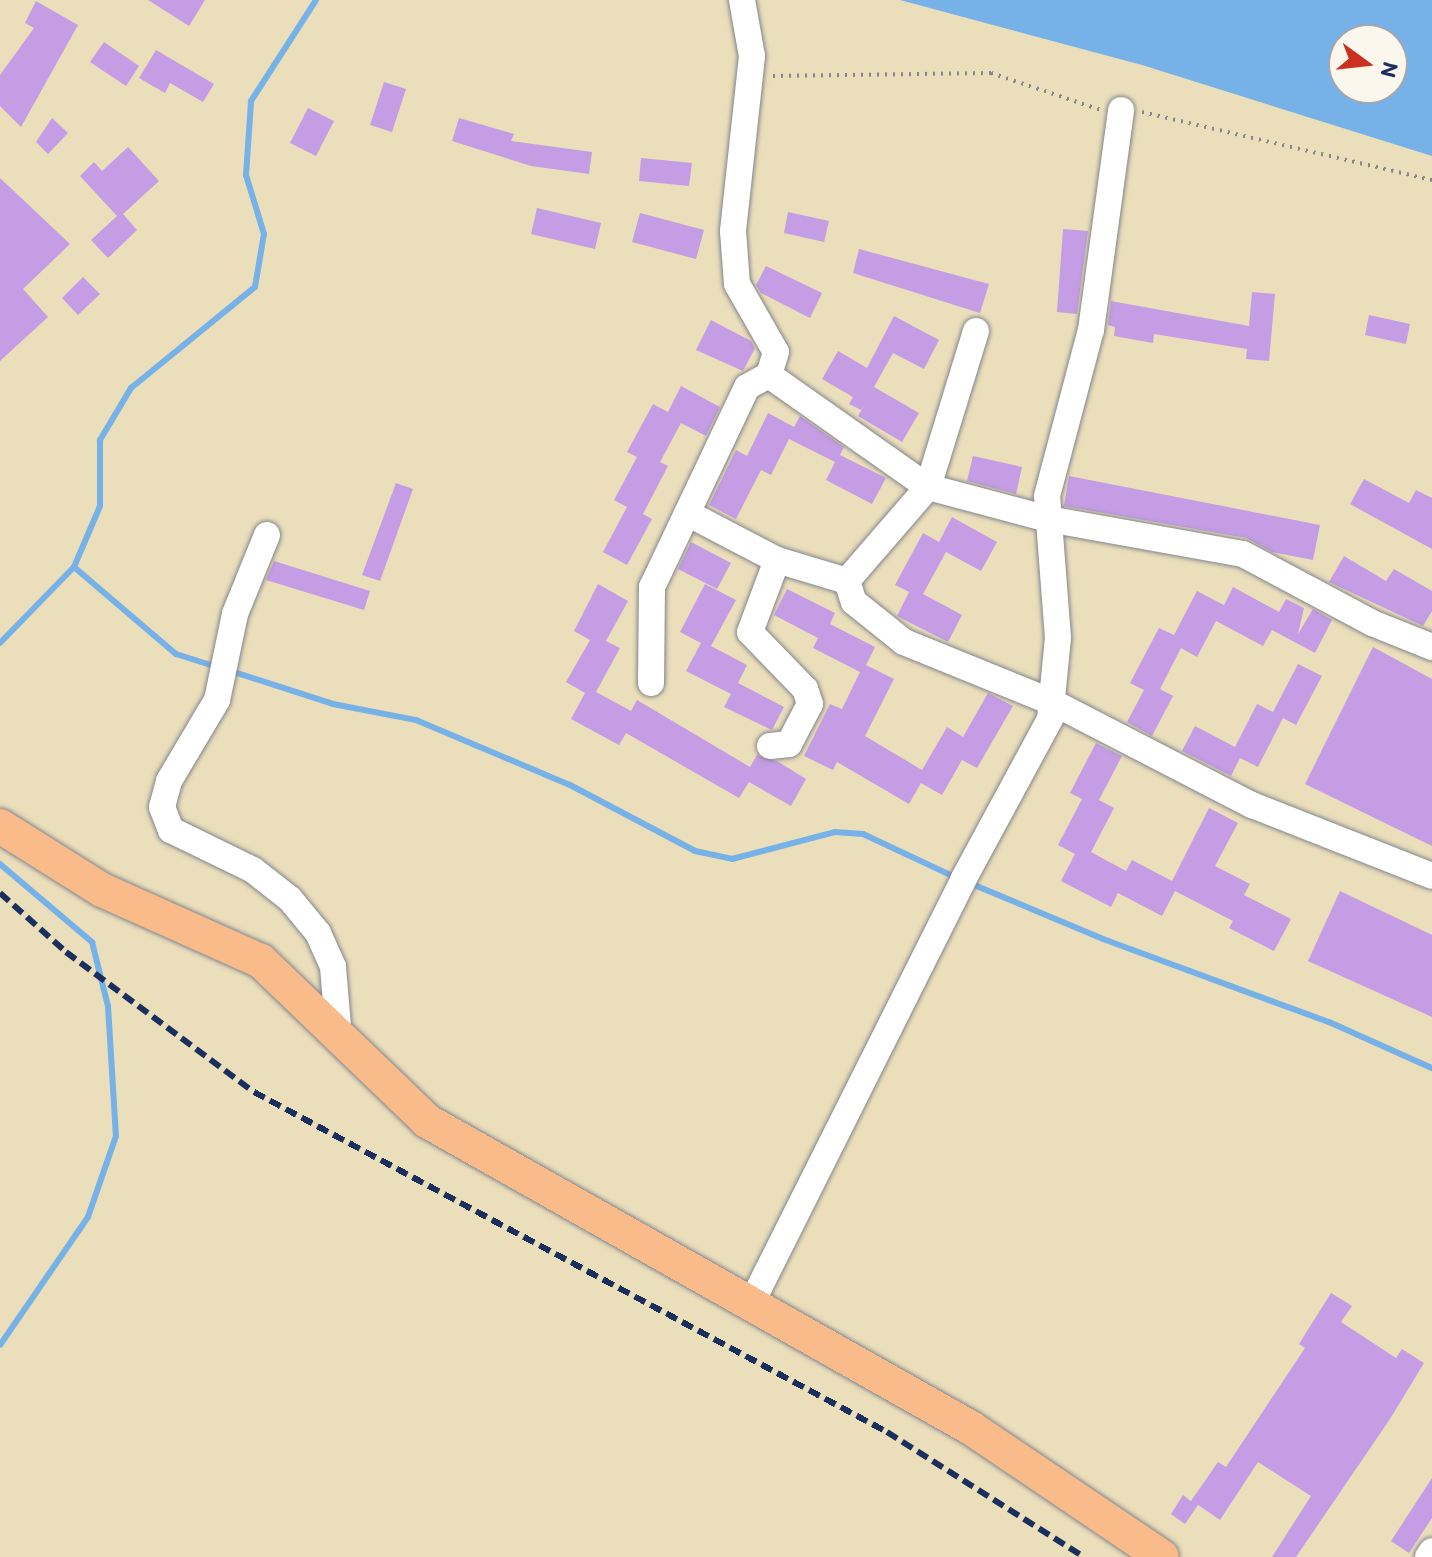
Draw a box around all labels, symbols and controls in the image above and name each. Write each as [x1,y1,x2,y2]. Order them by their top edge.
north arrow [1328,24,1408,104]
text: N [1375,59,1405,80]

